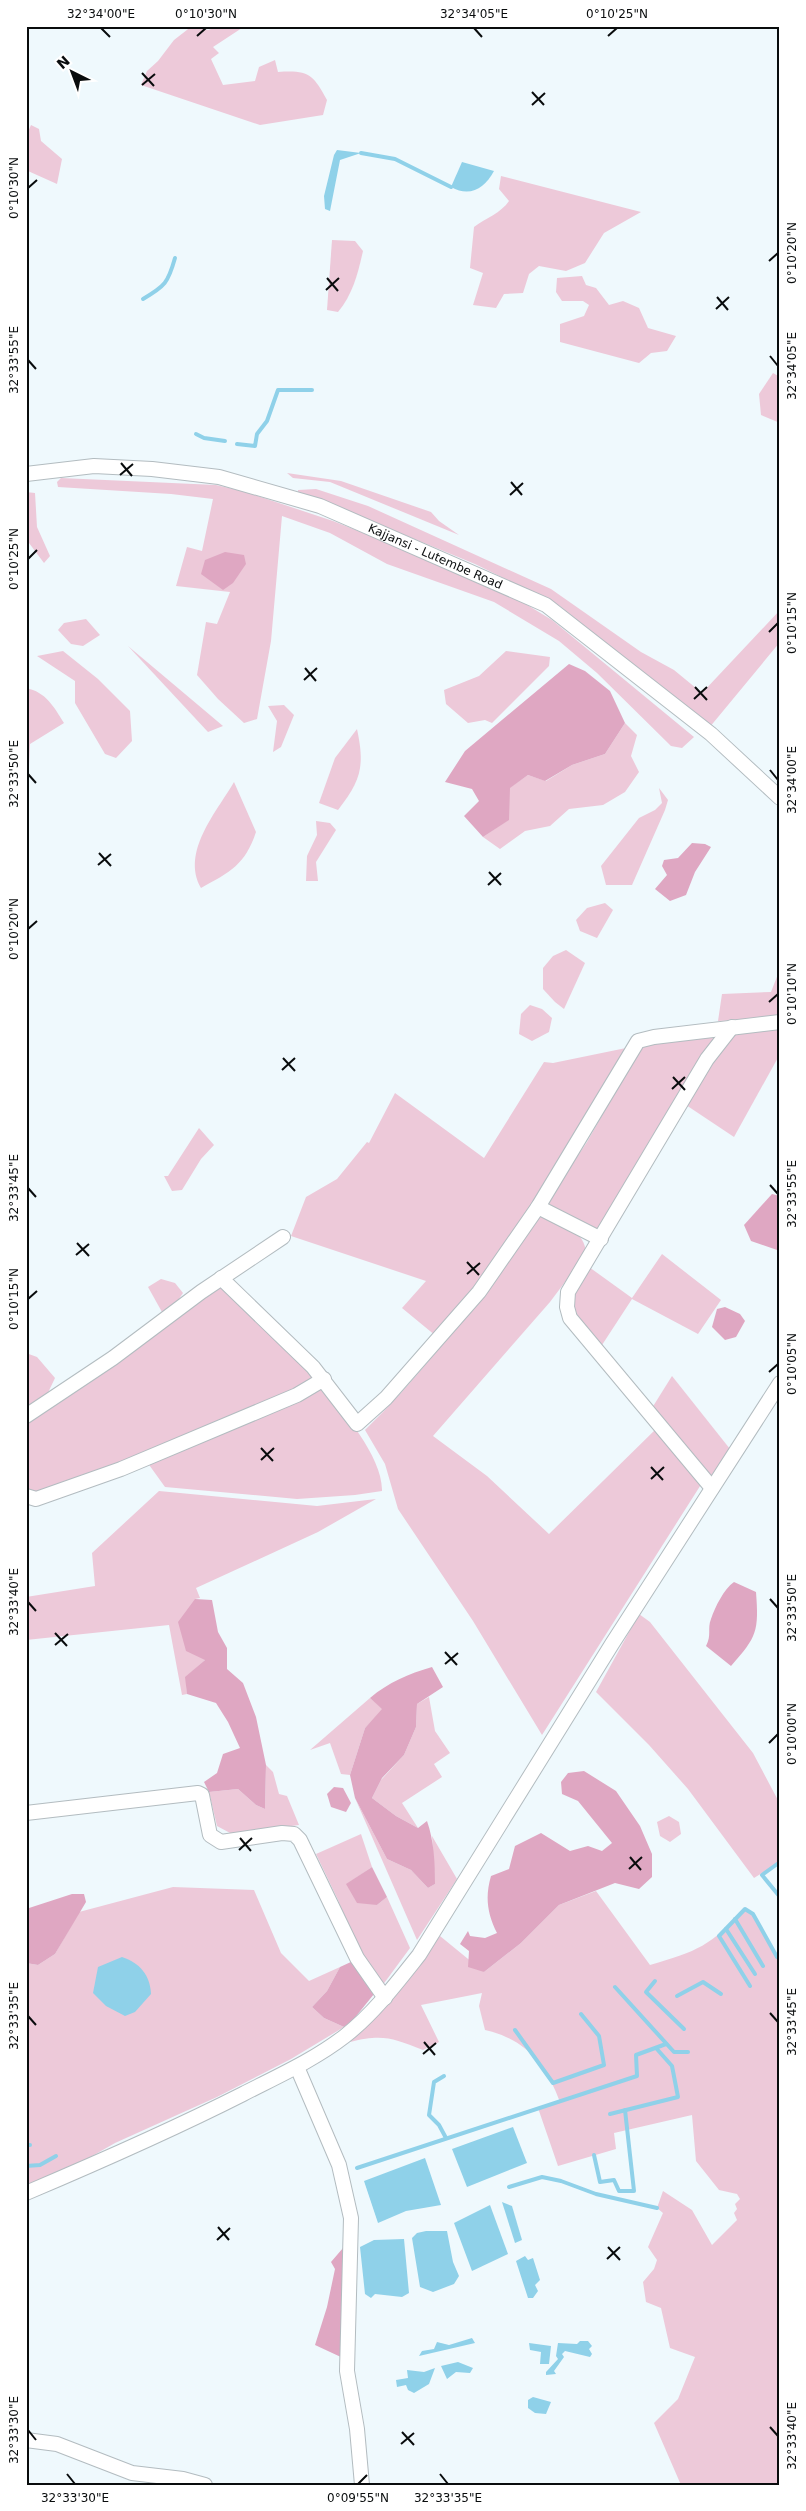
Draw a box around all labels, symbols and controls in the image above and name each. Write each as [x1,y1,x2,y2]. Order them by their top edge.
text: 32°34'00"E [67,7,135,21]
text: 0°10'30"N [175,7,237,21]
text: 32°34'05"E [440,7,508,21]
text: 0°10'25"N [586,7,648,21]
north arrow [48,48,98,98]
text: N [54,52,73,72]
text: 0°10'30"N [7,157,21,219]
text: 0°10'20"N [785,222,799,284]
text: 32°33'55"E [7,326,21,394]
text: 32°34'05"E [785,332,799,400]
street label: Kajjansi - Lutembe Road [366,521,505,592]
text: 0°10'25"N [7,528,21,590]
text: 0°10'15"N [785,592,799,654]
text: 32°33'50"E [7,740,21,808]
text: 32°34'00"E [785,746,799,814]
text: 0°10'20"N [7,898,21,960]
text: 0°10'10"N [785,963,799,1025]
text: 32°33'45"E [7,1154,21,1222]
text: 32°33'55"E [785,1160,799,1228]
text: 0°10'15"N [7,1268,21,1330]
text: 0°10'05"N [785,1333,799,1395]
text: 32°33'40"E [7,1568,21,1636]
text: 32°33'50"E [785,1574,799,1642]
text: 0°10'00"N [785,1703,799,1765]
text: 32°33'35"E [7,1982,21,2050]
text: 32°33'45"E [785,1988,799,2056]
text: 32°33'30"E [7,2396,21,2464]
text: 32°33'40"E [785,2402,799,2470]
text: 32°33'30"E [41,2491,109,2505]
text: 0°09'55"N [327,2491,389,2505]
text: 32°33'35"E [414,2491,482,2505]

